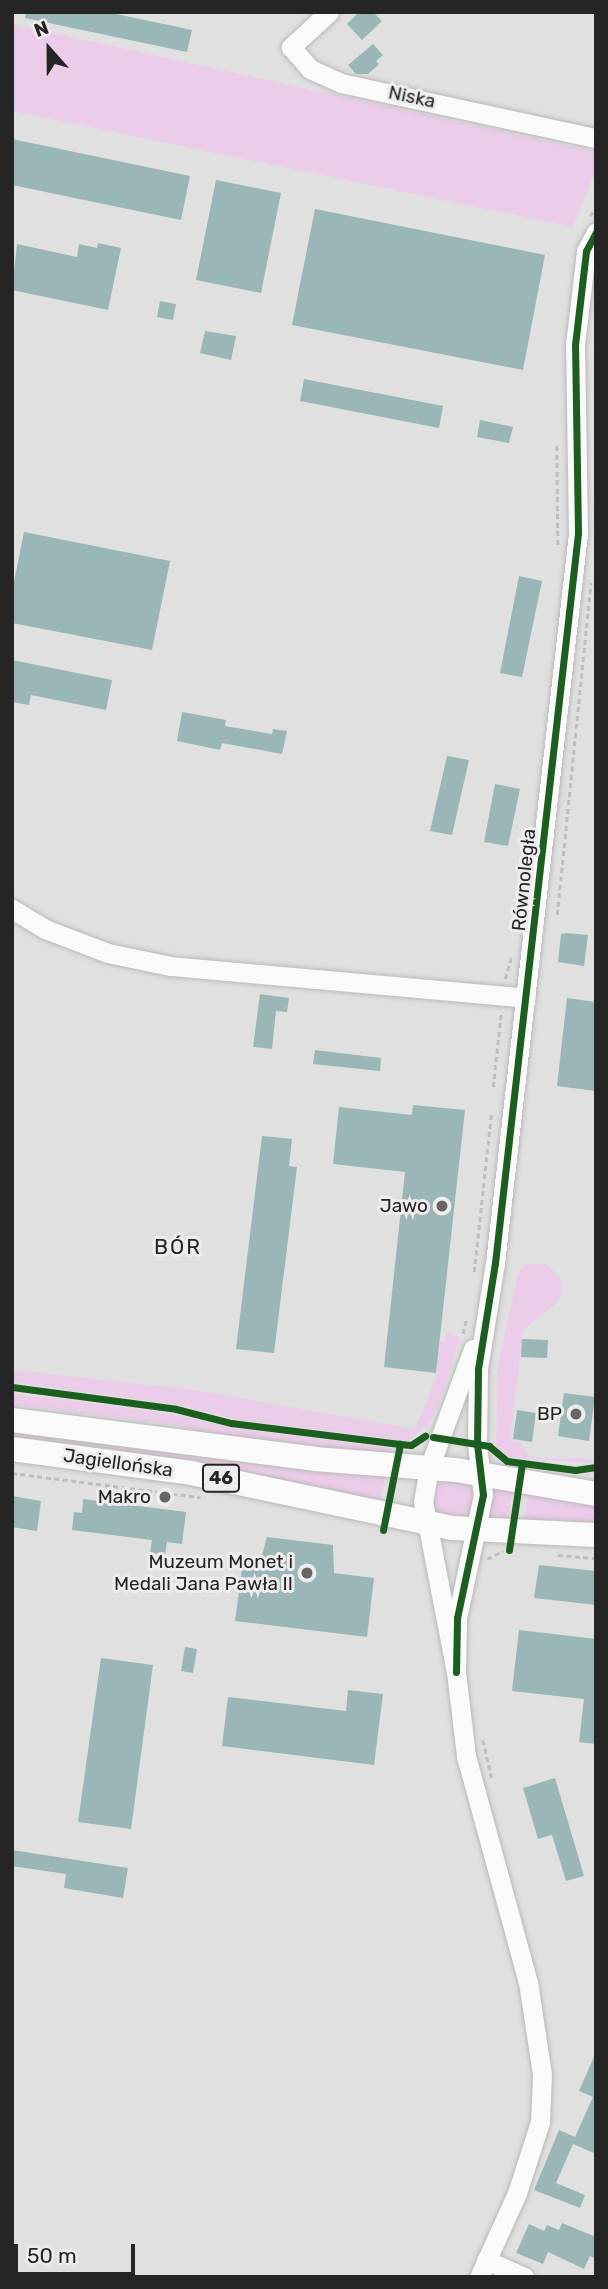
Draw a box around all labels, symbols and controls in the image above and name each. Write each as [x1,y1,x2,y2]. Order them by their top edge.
north arrow [14,14,84,84]
text: N [31,16,52,42]
street label: Niska [386,81,438,113]
street label: Równoległa [507,828,541,932]
place label: Jawo [380,1195,428,1217]
marker: Jawo [434,1198,450,1214]
district label: BÓR [154,1234,202,1260]
place label: BP [537,1403,562,1425]
marker: BP [568,1406,584,1422]
street label: Jagiellońska [62,1444,174,1482]
road number: 46 [202,1464,240,1492]
place label: Makro [98,1486,151,1508]
marker: Makro [157,1489,173,1505]
place label: Muzeum Monet i Medali Jana Pawła II [114,1551,293,1595]
marker: Muzeum Monet i Medali Jana Pawła II [299,1565,315,1581]
scale bar [18,2230,138,2274]
text: 50 m [27,2243,77,2268]

